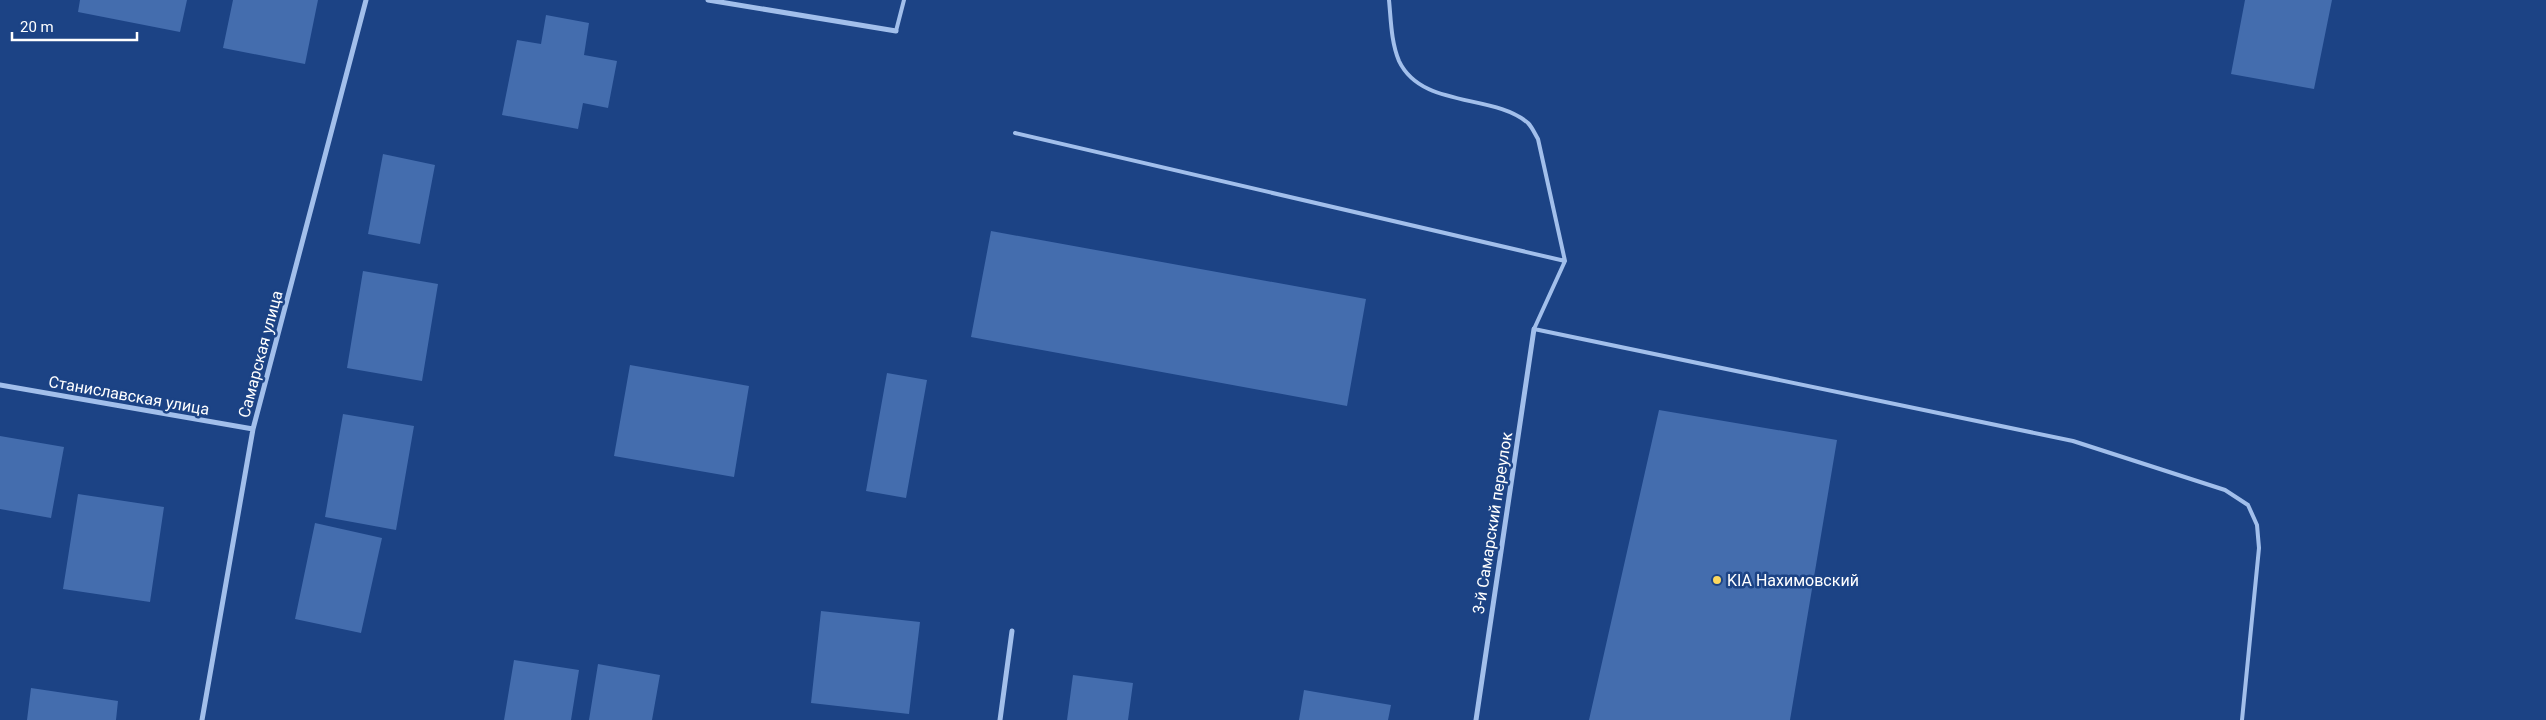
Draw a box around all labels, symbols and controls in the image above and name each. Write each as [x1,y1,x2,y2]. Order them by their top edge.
scale bar [12,10,138,42]
text: 20 m [20,18,54,36]
street label: Самарская улица [234,288,287,420]
street label: Станиславская улица [47,372,211,419]
street label: 3-й Самарский переулок [1469,430,1516,615]
place label: KIA Нахимовский [1727,571,1859,590]
marker: KIA Нахимовский [1711,574,1723,586]

